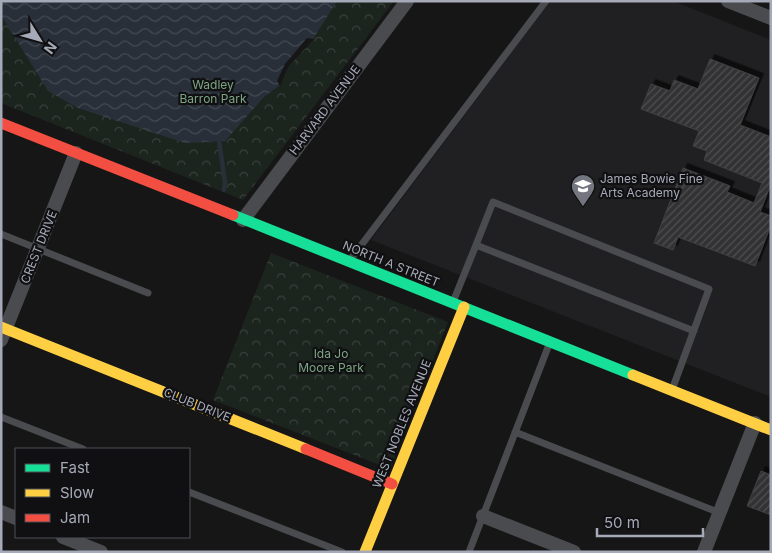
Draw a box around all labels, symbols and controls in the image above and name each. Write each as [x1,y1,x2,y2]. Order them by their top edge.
north arrow [15,15,65,65]
text: N [41,39,61,58]
street label: HARVARD AVENUE [286,62,363,157]
park label: Wadley Barron Park [180,77,247,106]
place label: James Bowie Fine Arts Academy [600,171,703,200]
school or university icon: James Bowie Fine Arts Academy [570,173,596,207]
street label: CREST DRIVE [17,208,60,286]
street label: NORTH A STREET [341,237,442,290]
park label: Ida Jo Moore Park [298,346,364,375]
street label: WEST NOBLES AVENUE [369,357,434,490]
street label: CLUB DRIVE [162,384,233,425]
legend [15,448,190,538]
text: Fast [60,458,90,477]
text: Slow [60,483,94,502]
scale bar [597,506,703,538]
text: Jam [60,508,90,527]
text: 50 m [604,513,640,532]

